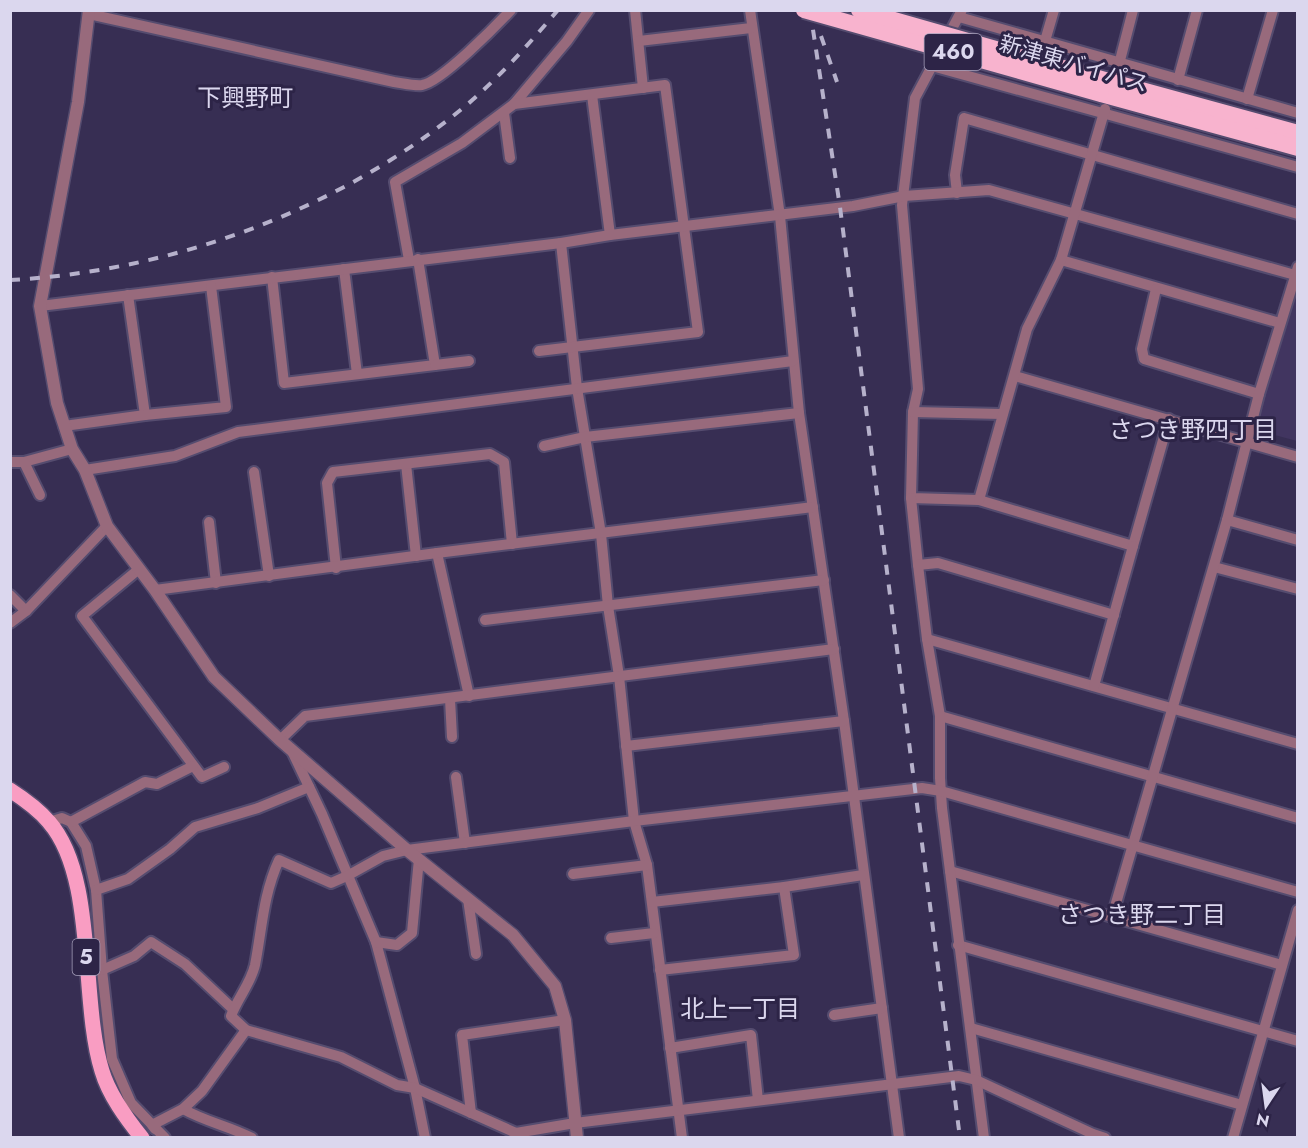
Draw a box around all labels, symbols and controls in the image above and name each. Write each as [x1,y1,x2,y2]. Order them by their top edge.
street label: 新津東バイパス [996,26,1152,100]
road number: 460 [924,34,982,70]
district label: 下興野町 [197,80,293,115]
district label: さつき野四丁目 [1109,412,1277,447]
district label: さつき野二丁目 [1058,897,1226,932]
road number: 5 [72,939,100,975]
district label: 北上一丁目 [680,991,800,1026]
north arrow [1236,1076,1296,1136]
text: N [1254,1107,1272,1133]

